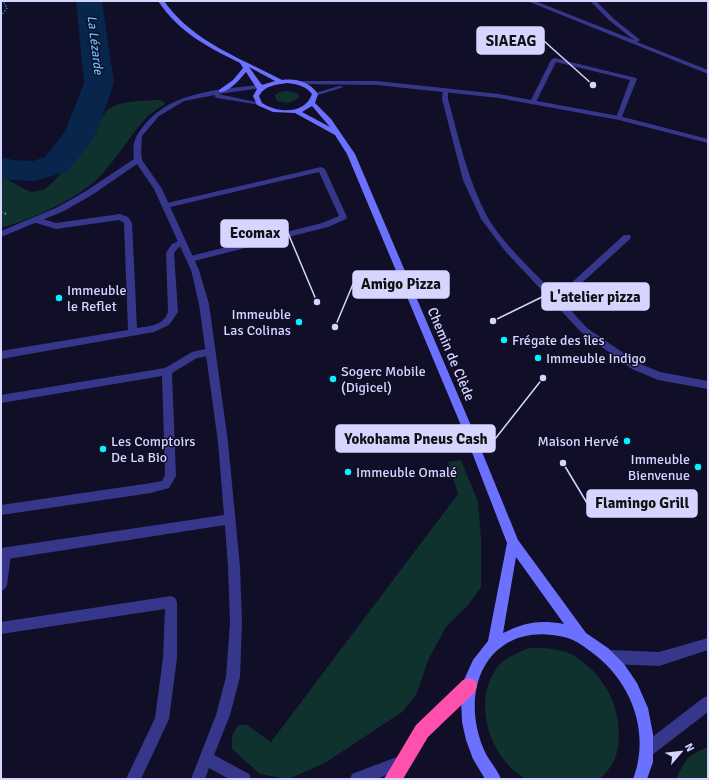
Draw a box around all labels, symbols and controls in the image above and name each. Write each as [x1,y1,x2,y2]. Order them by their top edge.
water label: La Lézarde [83,14,107,77]
callout: SIAEAG [477,27,544,54]
text: SIAEAG [486,32,536,50]
callout: Ecomax [221,220,288,247]
text: Ecomax [230,224,281,242]
callout: Amigo Pizza [353,271,449,298]
text: Amigo Pizza [361,275,441,293]
place label: Immeuble le Reflet [67,282,126,315]
callout: L'atelier pizza [542,283,649,310]
text: L'atelier pizza [549,288,641,306]
marker: Immeuble le Reflet [54,293,64,303]
street label: Chemin de Clède [424,305,478,403]
place label: Immeuble Las Colinas [223,306,291,339]
marker: Immeuble Las Colinas [294,317,304,327]
place label: Frégate des îles [512,332,605,349]
marker: Frégate des îles [499,335,509,345]
place label: Immeuble Indigo [546,350,646,367]
marker: Immeuble Indigo [533,353,543,363]
place label: Sogerc Mobile (Digicel) [341,363,426,396]
marker: Sogerc Mobile (Digicel) [328,374,338,384]
callout: Yokohama Pneus Cash [336,425,495,452]
text: Yokohama Pneus Cash [343,430,488,448]
place label: Les Comptoirs De La Bio [111,433,196,466]
place label: Maison Hervé [537,433,619,450]
marker: Maison Hervé [622,436,632,446]
marker: Les Comptoirs De La Bio [98,444,108,454]
place label: Immeuble Bienvenue [628,451,690,484]
marker: Immeuble Bienvenue [693,462,703,472]
place label: Immeuble Omalé [356,464,457,481]
marker: Immeuble Omalé [343,467,353,477]
callout: Flamingo Grill [587,490,697,517]
text: Flamingo Grill [595,494,689,512]
north arrow [661,732,701,772]
text: N [682,741,697,754]

